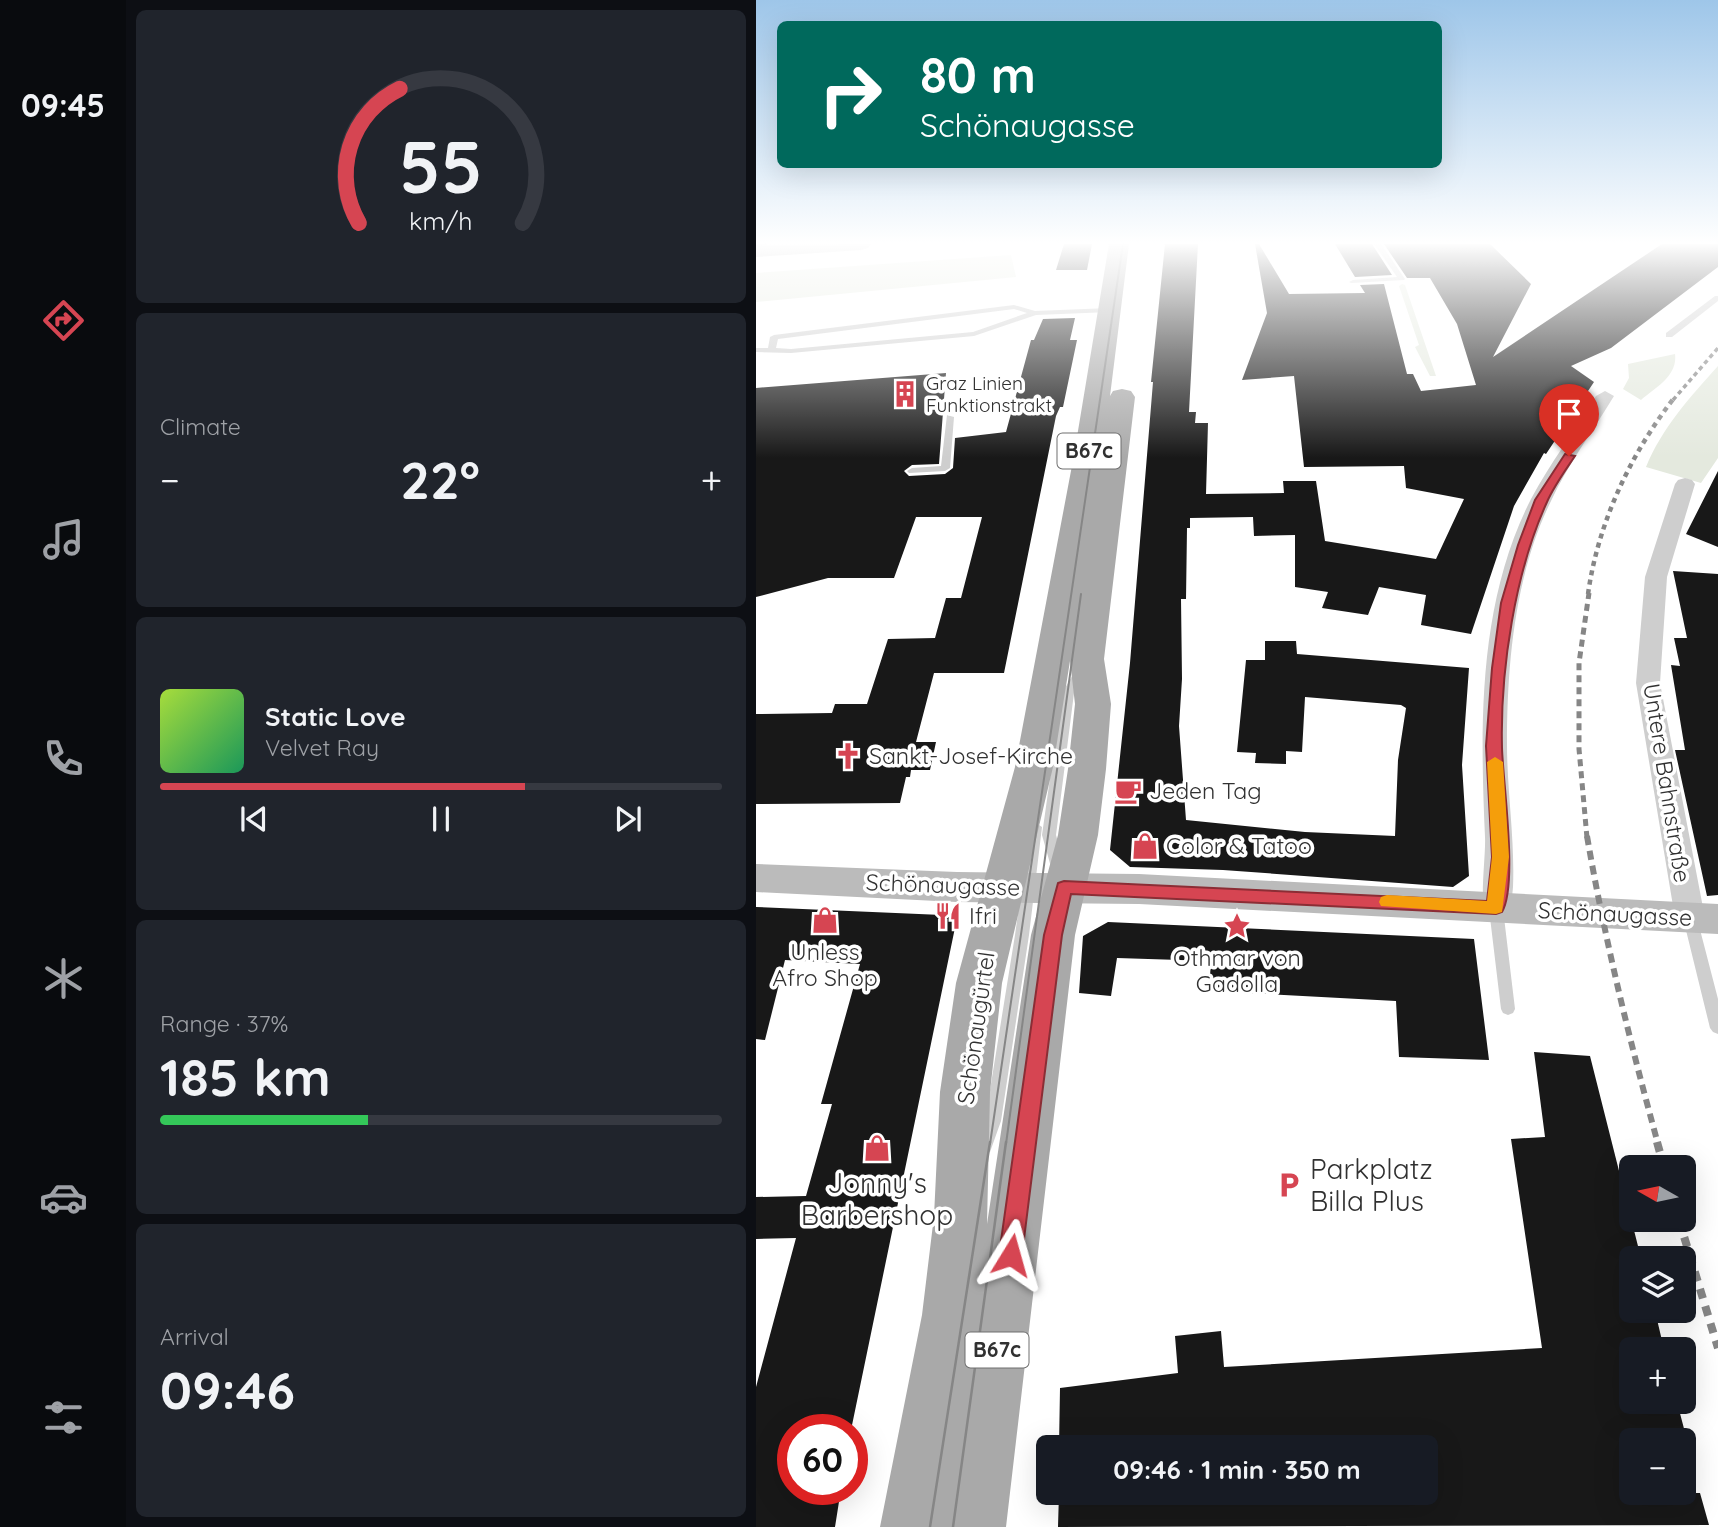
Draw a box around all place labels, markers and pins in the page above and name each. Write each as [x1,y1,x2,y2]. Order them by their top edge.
place label: Graz Linien Funktionstrakt [926,371,1052,417]
building icon: Graz Linien Funktionstrakt [890,379,920,409]
pin [1539,384,1599,456]
church icon: Sankt-Josef-Kirche [833,741,863,771]
place label: Sankt-Josef-Kirche [869,741,1073,770]
cafe icon: Jeden Tag [1113,776,1143,806]
place label: Jeden Tag [1149,776,1262,805]
shop icon: Color & Tatoo [1130,831,1160,861]
place label: Color & Tatoo [1166,831,1312,860]
restaurant icon: Ifri [933,901,963,931]
place label: Ifri [969,901,997,930]
shop icon: Unless Afro Shop [810,905,840,935]
place icon: Othmar von Gadolla [1222,911,1252,941]
place label: Unless Afro Shop [772,937,878,992]
place label: Othmar von Gadolla [1173,943,1301,998]
shop icon: Jonny's Barbershop [862,1133,892,1163]
place label: Parkplatz Billa Plus [1310,1151,1433,1218]
place label: Jonny's Barbershop [801,1165,953,1232]
parking icon: Parkplatz Billa Plus [1274,1170,1304,1200]

